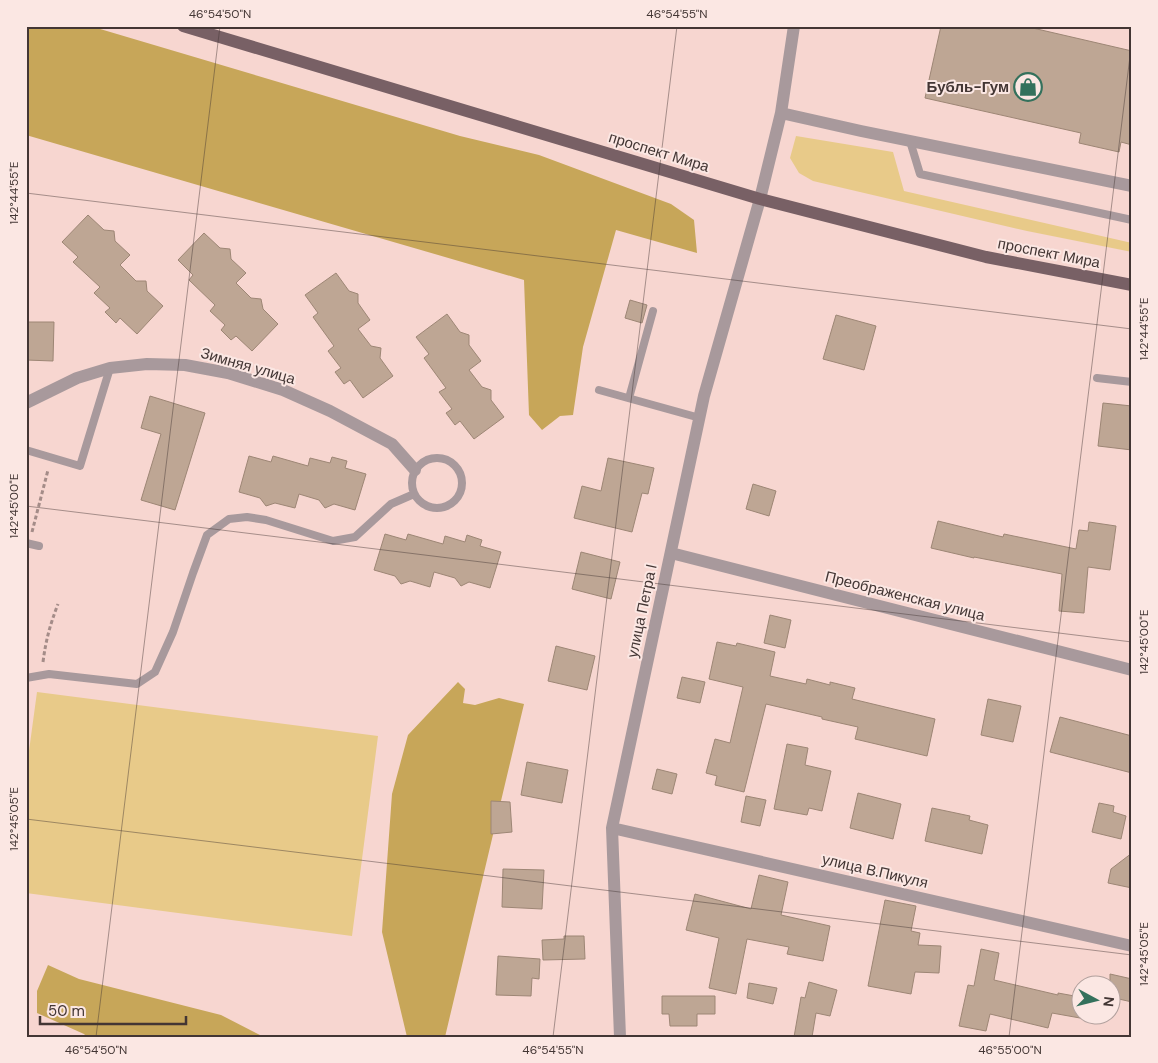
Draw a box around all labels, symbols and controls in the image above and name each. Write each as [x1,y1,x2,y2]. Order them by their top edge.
text: 46°54'50"N [189,6,251,22]
text: 46°54'55"N [646,6,708,22]
shop icon: Бубль-Гум [1013,72,1043,102]
place label: Бубль-Гум [927,77,1009,97]
street label: проспект Мира [606,127,712,177]
text: 142°44'55"E [6,161,22,224]
street label: проспект Мира [996,233,1103,273]
text: 142°44'55"E [1136,297,1152,360]
street label: Зимняя улица [198,343,298,389]
text: 142°45'00"E [6,473,22,539]
street label: улица Петра I [622,563,662,659]
street label: Преображенская улица [823,566,988,626]
text: 142°45'00"E [1136,609,1152,675]
text: 142°45'05"E [6,787,22,851]
street label: улица В.Пикуля [820,849,930,893]
text: 142°45'05"E [1136,922,1152,986]
north arrow [1070,976,1120,1026]
scale bar [40,993,186,1025]
text: N [1099,995,1118,1008]
text: 50 m [48,1001,85,1021]
text: 46°54'50"N [65,1042,127,1058]
text: 46°54'55"N [522,1042,584,1058]
text: 46°55'00"N [978,1042,1042,1058]

